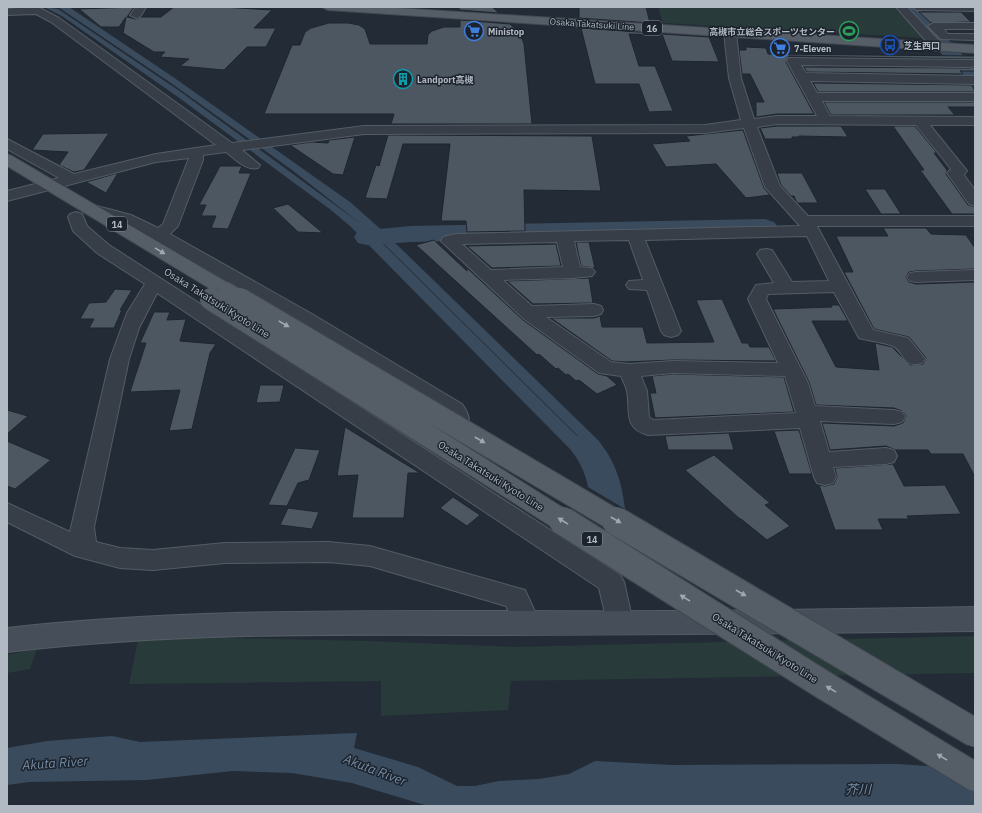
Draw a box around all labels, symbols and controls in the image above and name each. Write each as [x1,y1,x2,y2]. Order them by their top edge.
street label: Osaka Takatsuki Line [549,16,635,32]
supermarket icon: Ministop [463,20,485,42]
sports icon: 高槻市立総合スポーツセンター [838,20,860,42]
road number: 16 [642,21,662,35]
place label: Ministop [488,26,525,37]
place label: 高槻市立総合スポーツセンター [709,26,835,37]
bus stop icon: 芝生西口 [879,34,901,56]
supermarket icon: 7-Eleven [769,37,791,59]
place label: 芝生西口 [904,40,940,51]
place label: 7-Eleven [794,43,831,54]
building icon: Landport高槻 [392,68,414,90]
place label: Landport高槻 [417,74,473,85]
road number: 14 [107,217,127,231]
one-way arrow [154,247,166,254]
street label: Osaka Takatsuki Kyoto Line [162,265,273,341]
one-way arrow [278,321,290,328]
one-way arrow [474,437,486,444]
street label: Osaka Takatsuki Kyoto Line [436,438,547,514]
one-way arrow [558,517,568,525]
one-way arrow [610,517,622,524]
road number: 14 [582,532,602,546]
one-way arrow [735,590,746,597]
one-way arrow [680,594,690,602]
street label: Osaka Takatsuki Kyoto Line [710,610,821,686]
one-way arrow [825,686,837,693]
water label: Akuta River [340,750,410,790]
water label: Akuta River [20,752,90,774]
one-way arrow [937,753,947,761]
water label: 芥川 [845,781,873,798]

